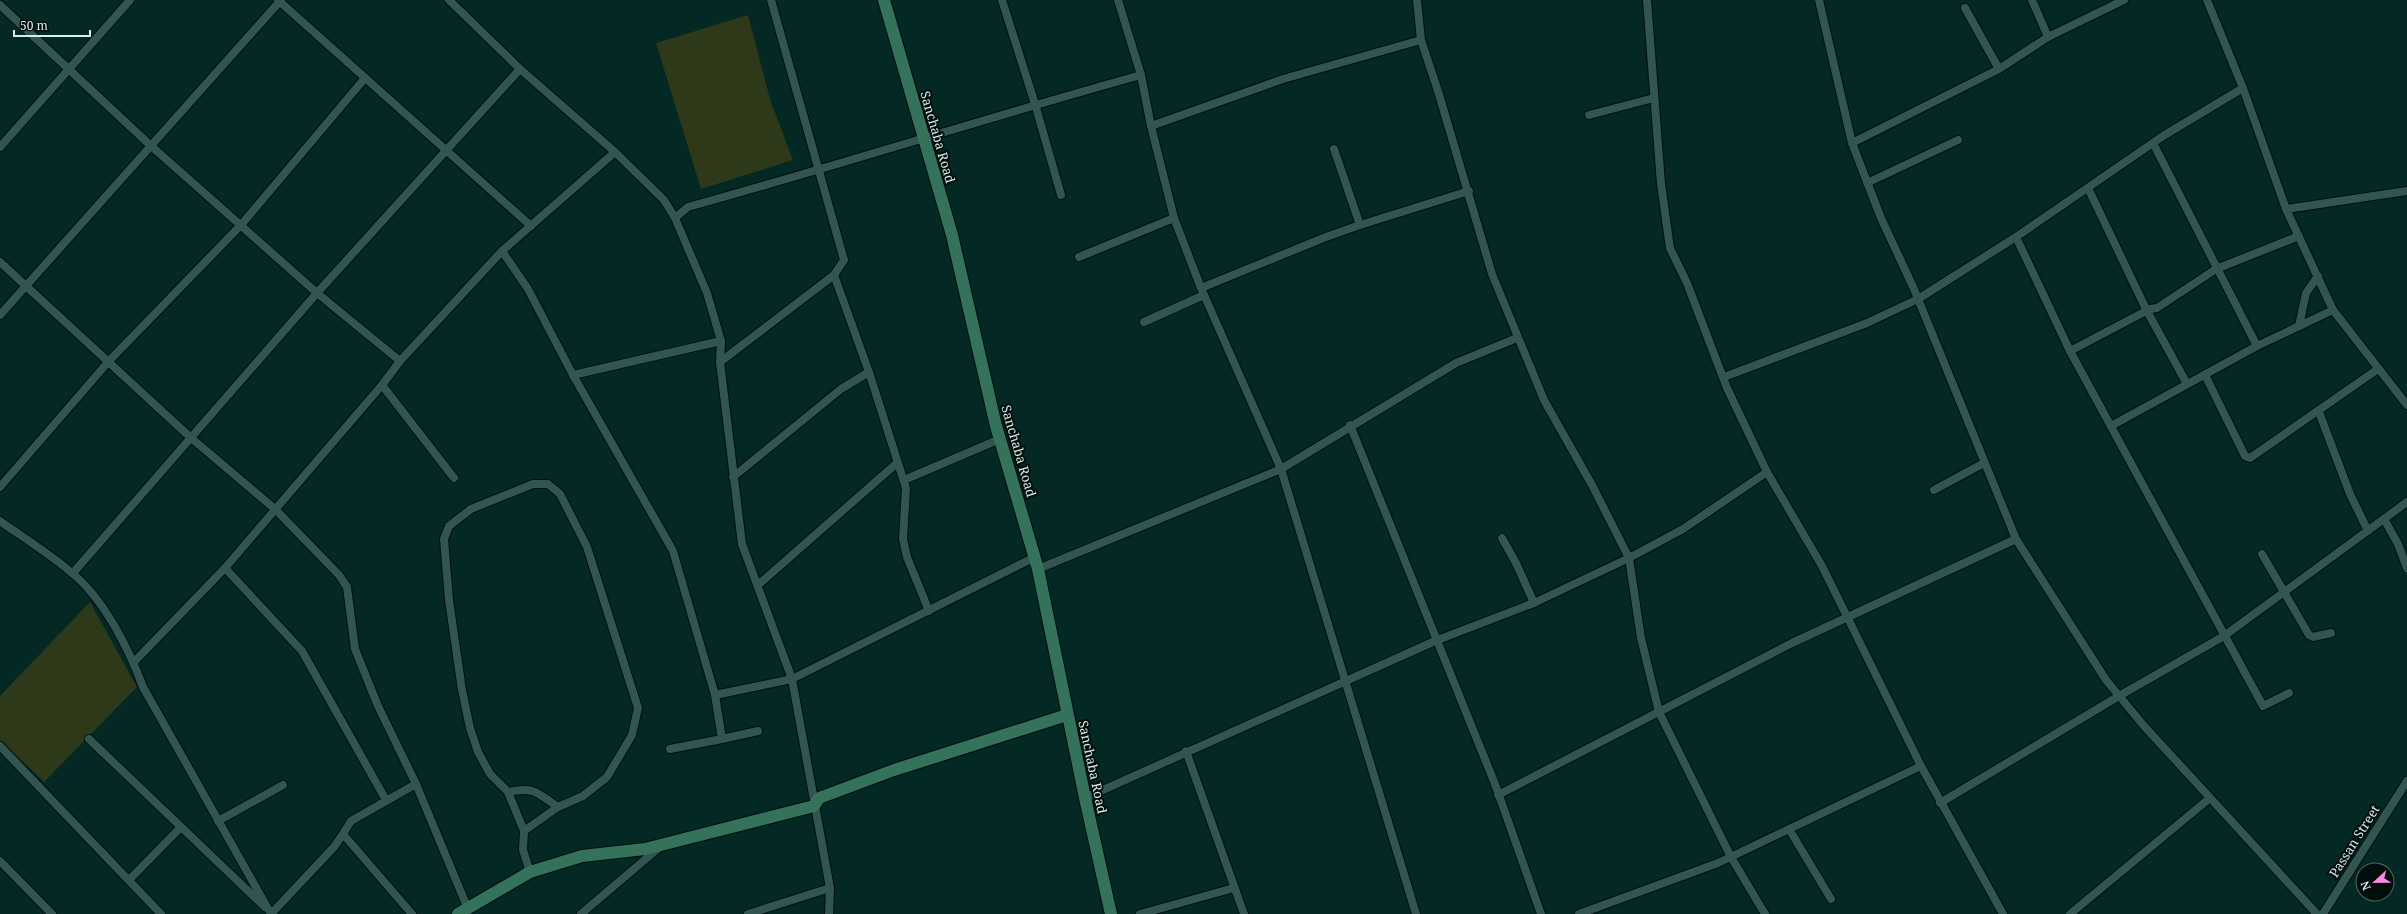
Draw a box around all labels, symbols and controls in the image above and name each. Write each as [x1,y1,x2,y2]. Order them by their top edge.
scale bar [14,12,90,38]
text: 50 m [20,17,48,34]
street label: Sanchaba Road [916,89,960,185]
street label: Sanchaba Road [997,403,1041,499]
street label: Sanchaba Road [1074,719,1112,815]
street label: Passan Street [2325,801,2384,881]
north arrow [2355,862,2395,902]
text: N [2357,879,2374,893]

